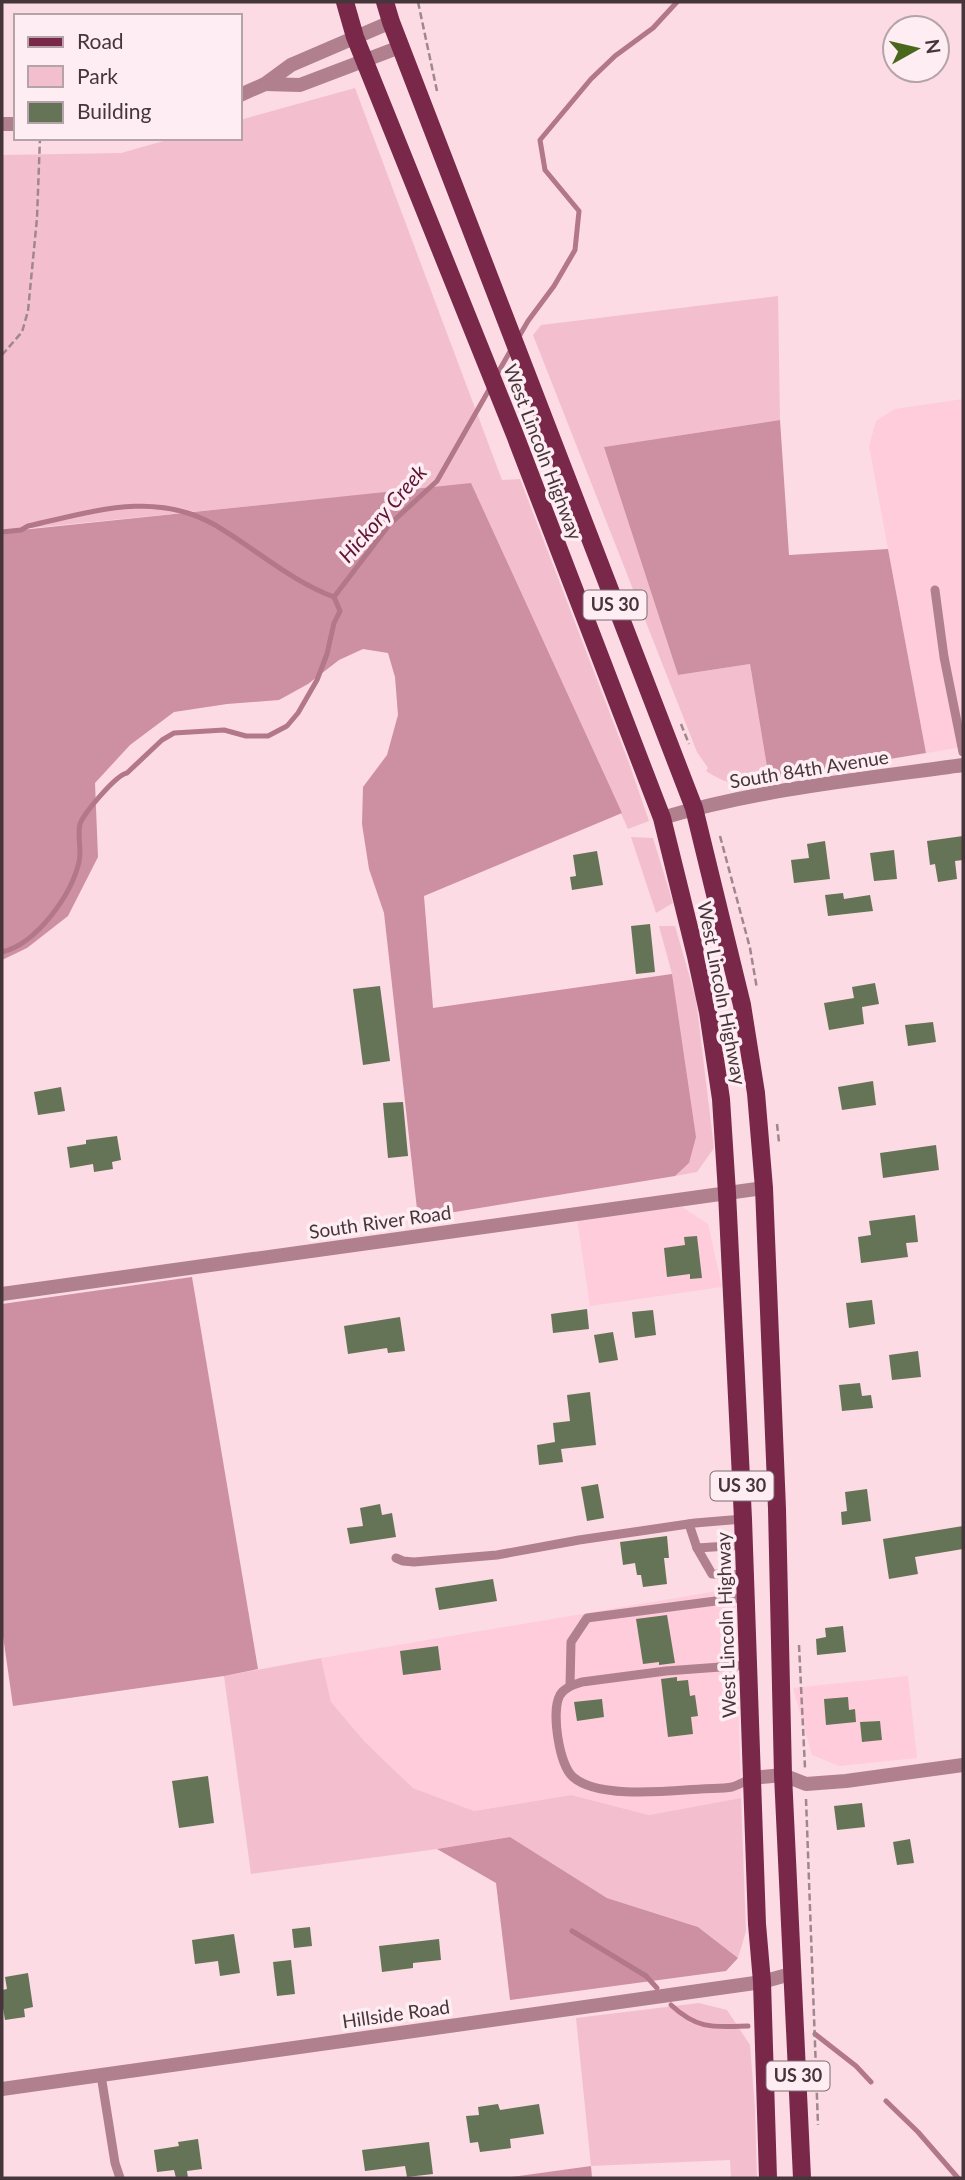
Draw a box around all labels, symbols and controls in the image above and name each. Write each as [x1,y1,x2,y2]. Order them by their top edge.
legend [14,14,242,140]
north arrow [881,14,951,84]
text: Road [77,28,124,53]
text: N [921,38,946,55]
text: Park [77,63,118,88]
text: Building [77,98,152,123]
street label: West Lincoln Highway [499,361,588,543]
water label: Hickory Creek [333,458,432,567]
road number: US 30 [584,590,646,620]
street label: South 84th Avenue [728,745,890,792]
street label: West Lincoln Highway [693,899,752,1087]
street label: South River Road [307,1200,452,1243]
road number: US 30 [710,1471,774,1500]
street label: West Lincoln Highway [711,1531,740,1718]
street label: Hillside Road [341,1995,451,2032]
road number: US 30 [766,2062,830,2090]

